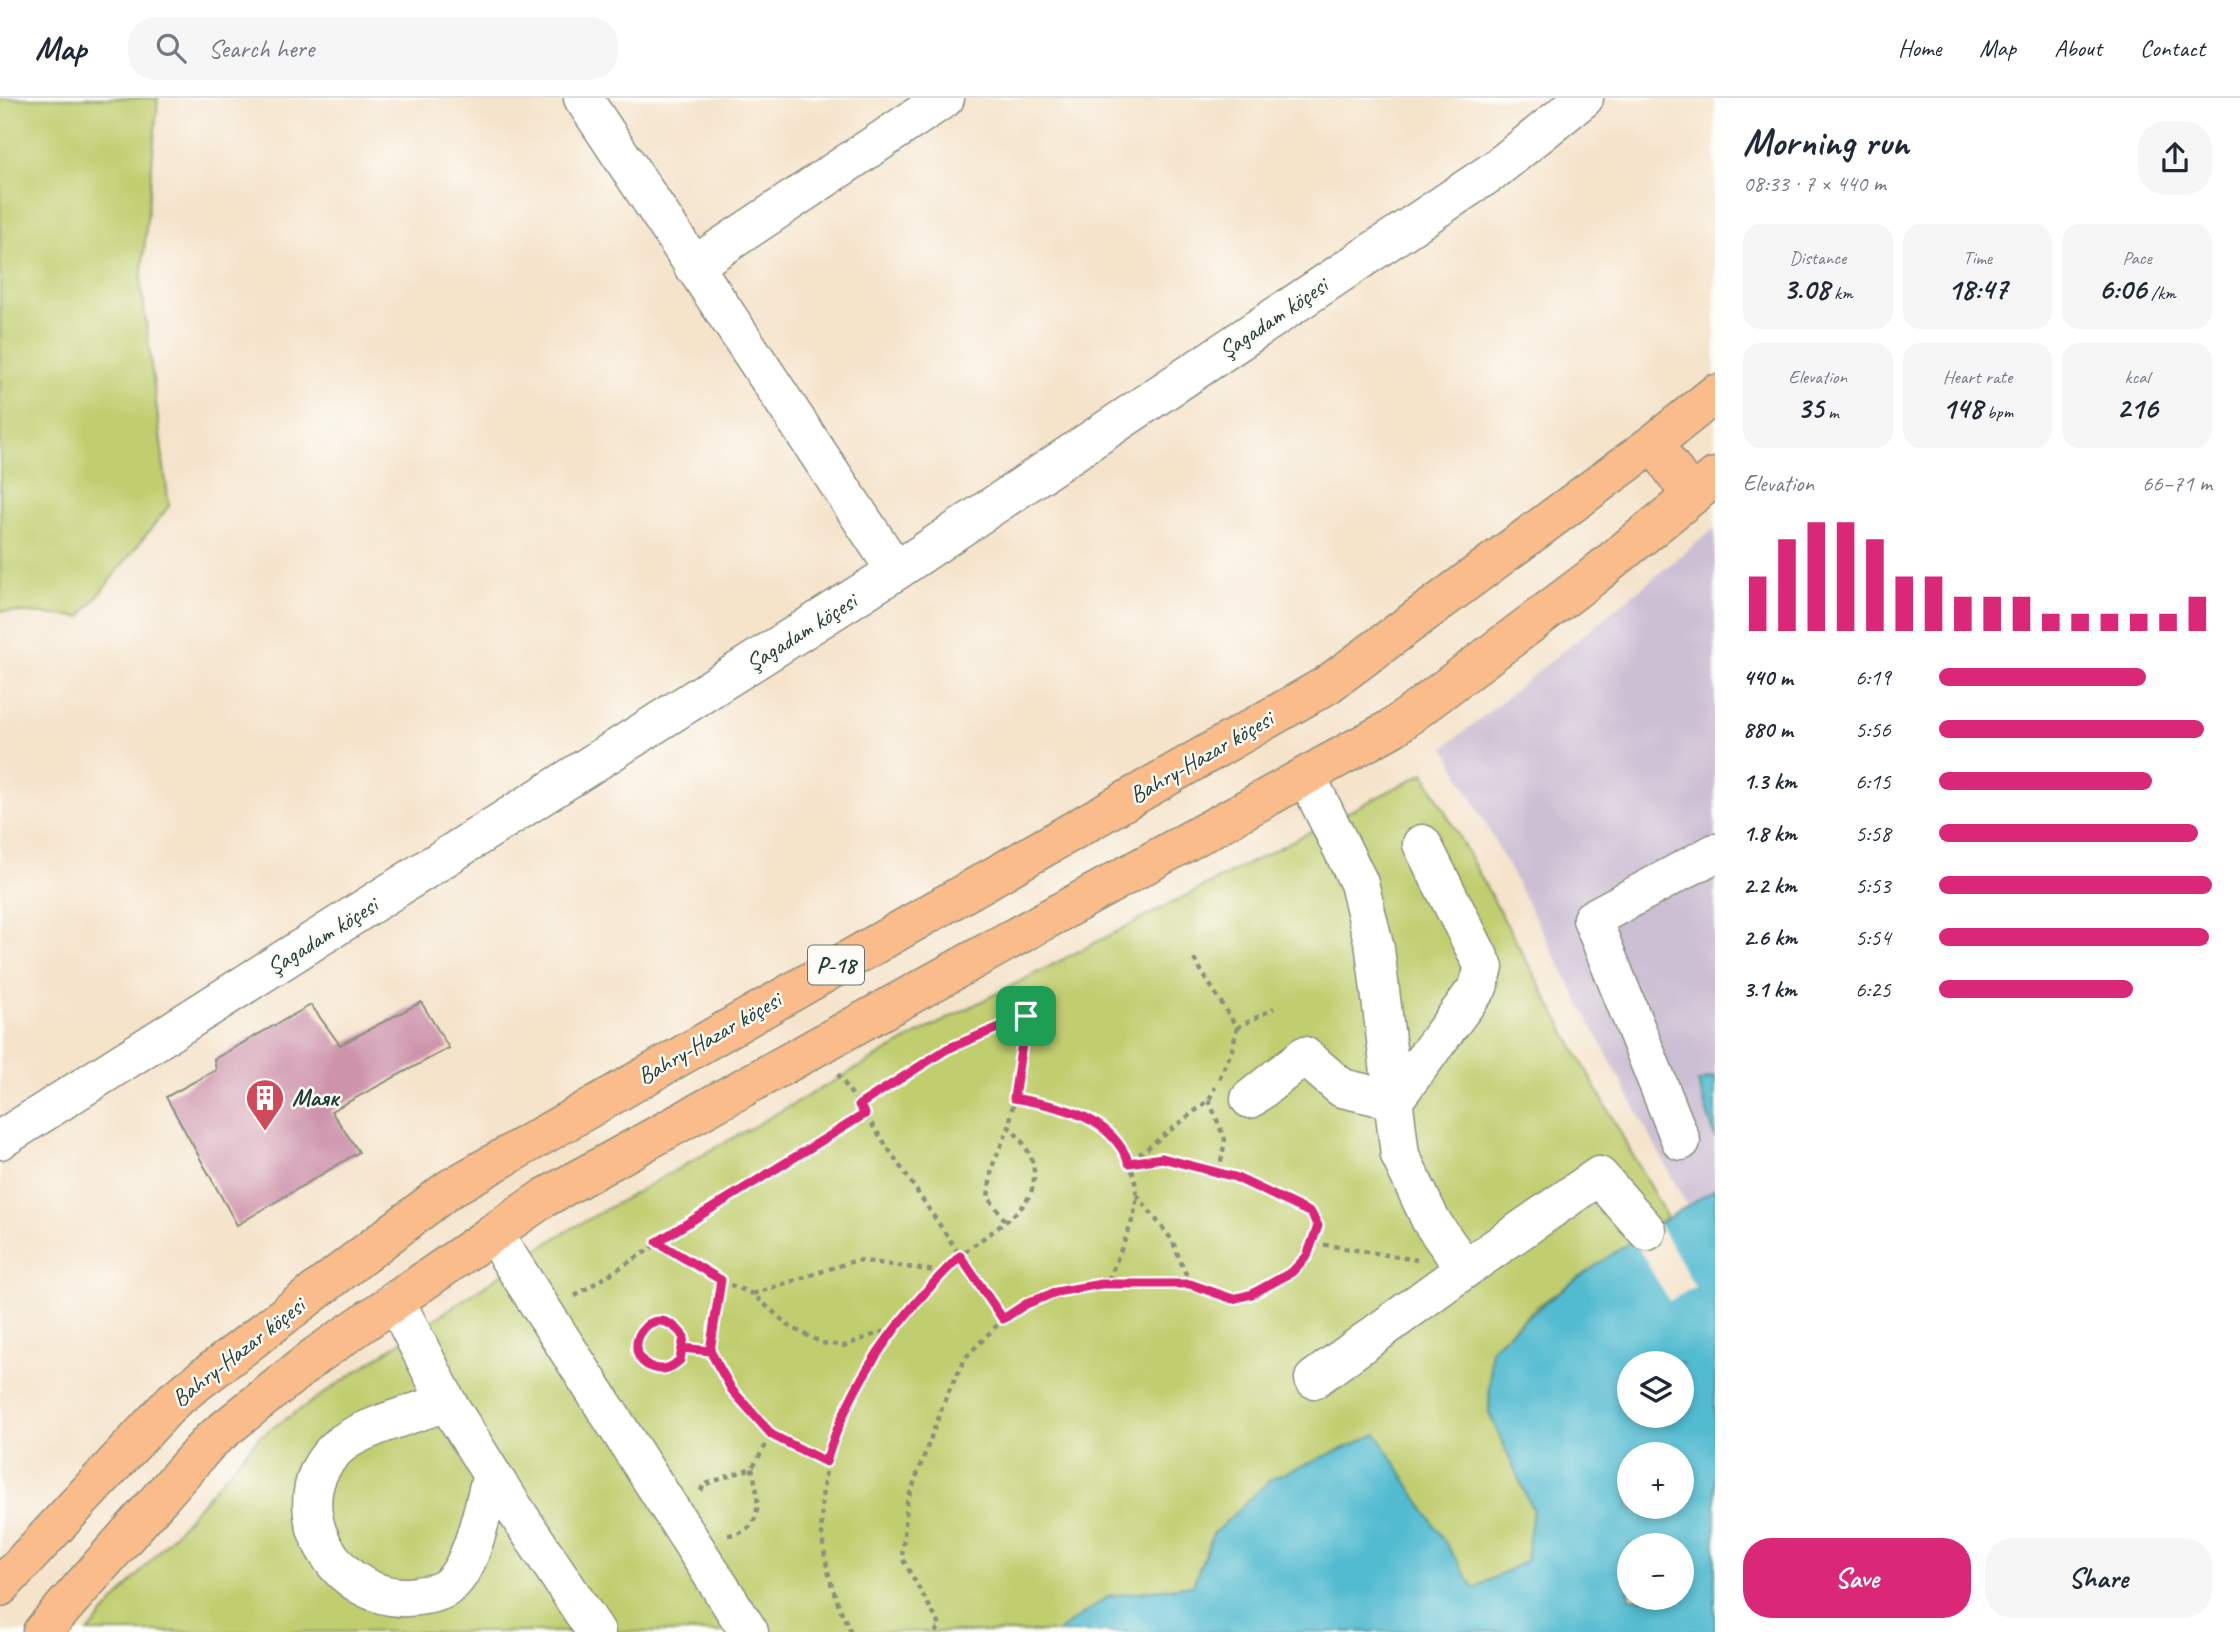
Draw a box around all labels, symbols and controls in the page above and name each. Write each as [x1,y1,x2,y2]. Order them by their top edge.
search box [128,17,618,80]
text: Map [35,27,86,69]
icon: search [152,29,190,67]
text: Search here [208,32,314,65]
text: Home [1898,33,1941,63]
text: Map [1979,33,2016,63]
text: About [2054,33,2102,63]
text: Contact [2140,33,2205,63]
text: Morning run [1743,119,1909,166]
button: share [2138,121,2212,195]
text: 08:33 · 7 × 440 m [1743,169,1886,198]
text: Distance [1789,246,1846,270]
text: Time [1963,246,1992,270]
text: Pace [2123,246,2152,270]
street label: Şagadam köçesi [1213,269,1335,365]
text: 3.08 [1783,270,1829,308]
text: 18:47 [1948,270,2007,308]
text: 6:06 [2099,270,2146,308]
text: km [1829,281,1853,305]
text: /km [2146,281,2176,305]
text: Elevation [1789,365,1847,389]
text: Heart rate [1943,365,2012,389]
text: kcal [2125,365,2150,389]
text: 35 [1797,389,1823,427]
text: 148 [1942,389,1982,427]
text: 216 [2117,389,2158,427]
text: m [1823,400,1839,424]
text: bpm [1982,400,2013,424]
text: Elevation [1743,469,1814,498]
text: 66–71 m [2142,469,2212,498]
street label: Şagadam köçesi [740,585,864,678]
text: 440 m [1743,663,1793,692]
text: 6:19 [1855,663,1891,692]
street label: Bahry-Hazar köçesi [1124,703,1280,810]
text: 880 m [1743,715,1793,744]
text: 5:56 [1855,715,1891,744]
text: 1.3 km [1743,767,1797,796]
text: 6:15 [1855,767,1891,796]
text: 1.8 km [1743,819,1797,848]
text: 5:58 [1855,819,1891,848]
text: 2.2 km [1743,871,1797,900]
text: 5:53 [1855,871,1891,900]
street label: Şagadam köçesi [261,889,385,982]
text: 2.6 km [1743,923,1797,952]
text: 5:54 [1855,923,1891,952]
road number: P-18 [808,946,864,985]
text: 3.1 km [1743,975,1797,1004]
text: 6:25 [1855,975,1891,1004]
street label: Bahry-Hazar köçesi [632,984,788,1091]
pin [996,986,1056,1046]
icon: arrive [1007,997,1045,1035]
building icon: Маяк [244,1077,286,1132]
place label: Маяк [292,1083,341,1113]
street label: Bahry-Hazar köçesi [165,1289,312,1413]
map controls [1617,1351,1694,1610]
button: layers [1617,1351,1694,1428]
button: + [1617,1442,1694,1519]
button: − [1617,1533,1694,1610]
button: Save [1743,1538,1971,1618]
button: Share [1985,1538,2212,1618]

